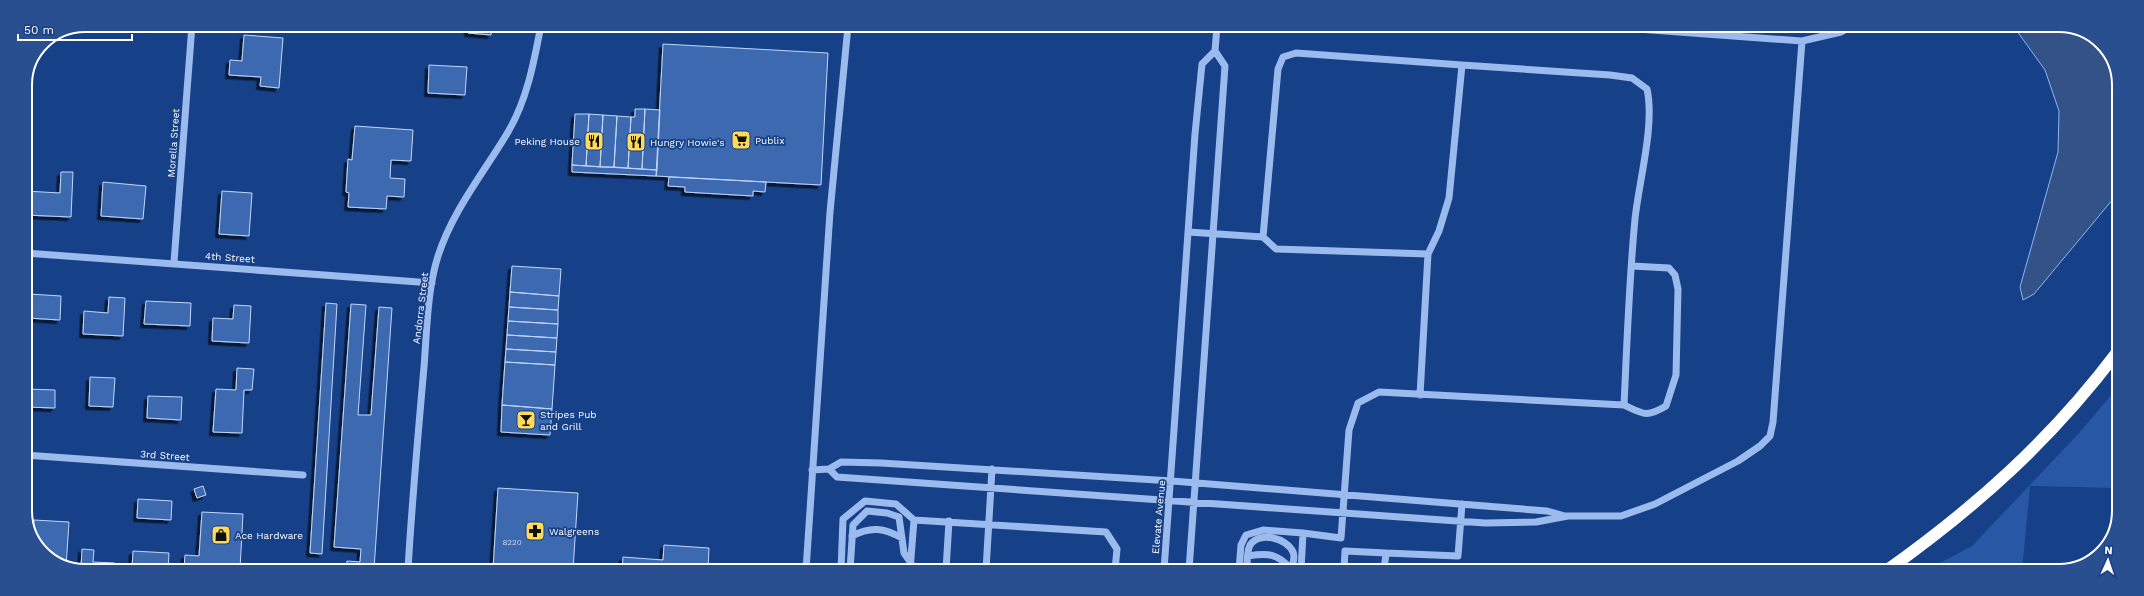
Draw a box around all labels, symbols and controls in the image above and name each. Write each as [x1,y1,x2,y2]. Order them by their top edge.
scale bar [18,16,132,42]
text: 50 m [24,23,54,37]
street label: Morella Street [166,107,181,178]
supermarket icon: Publix [730,129,752,151]
restaurant icon: Peking House [583,130,605,152]
restaurant icon: Hungry Howie's [625,131,647,153]
place label: Publix [755,135,785,146]
place label: Peking House [515,136,580,147]
place label: Hungry Howie's [650,137,725,148]
street label: 4th Street [205,250,256,265]
street label: Andorra Street [411,271,430,344]
bar icon: Stripes Pub and Grill [515,409,537,431]
place label: Stripes Pub and Grill [540,409,597,432]
street label: 3rd Street [140,448,191,463]
street label: Elevate Avenue [1150,480,1167,554]
pharmacy icon: Walgreens [524,520,546,542]
shop icon: Ace Hardware [210,524,232,546]
place label: Walgreens [549,526,599,537]
place label: Ace Hardware [235,530,303,541]
house number: 8220 [502,538,522,547]
north arrow [2088,540,2128,580]
text: N [2104,544,2113,557]

